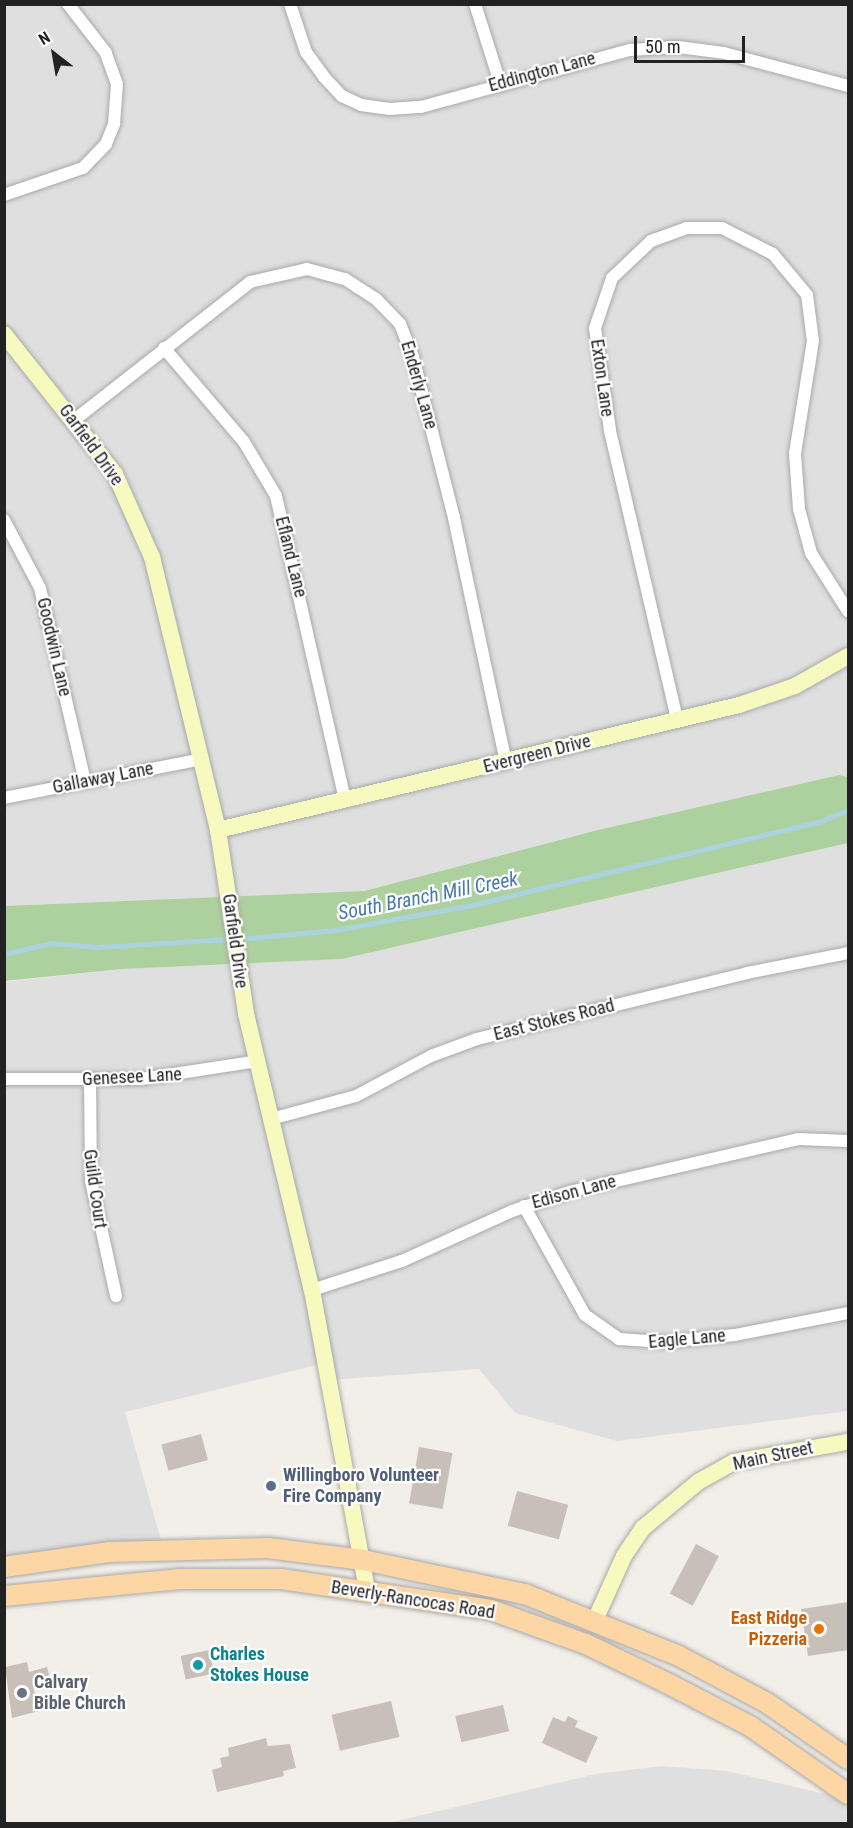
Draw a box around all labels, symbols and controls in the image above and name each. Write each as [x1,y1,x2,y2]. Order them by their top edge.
north arrow [24,24,84,84]
scale bar [637,24,748,62]
text: N [35,27,54,49]
text: 50 m [645,36,680,57]
street label: Eddington Lane [486,47,598,97]
street label: Enderly Lane [396,338,442,432]
street label: Exton Lane [586,338,618,418]
street label: Garfield Drive [54,400,128,490]
street label: Efland Lane [271,514,311,600]
street label: Goodwin Lane [32,596,76,698]
street label: Evergreen Drive [481,730,593,778]
street label: Gallaway Lane [51,758,155,798]
water label: South Branch Mill Creek [336,867,520,925]
street label: Garfield Drive [218,892,252,990]
street label: East Stokes Road [491,995,617,1045]
street label: Genesee Lane [82,1064,182,1090]
street label: Guild Court [79,1148,111,1230]
street label: Edison Lane [530,1170,618,1214]
street label: Eagle Lane [647,1325,727,1353]
street label: Main Street [731,1437,815,1475]
place label: Willingboro Volunteer Fire Company [283,1465,439,1508]
marker: Willingboro Volunteer Fire Company [264,1479,278,1493]
street label: Beverly-Rancocas Road [330,1576,496,1624]
place label: East Ridge Pizzeria [731,1608,807,1650]
marker: East Ridge Pizzeria [812,1622,826,1636]
place label: Charles Stokes House [210,1644,309,1686]
marker: Charles Stokes House [191,1658,205,1672]
place label: Calvary Bible Church [34,1672,126,1714]
marker: Calvary Bible Church [15,1686,29,1700]

